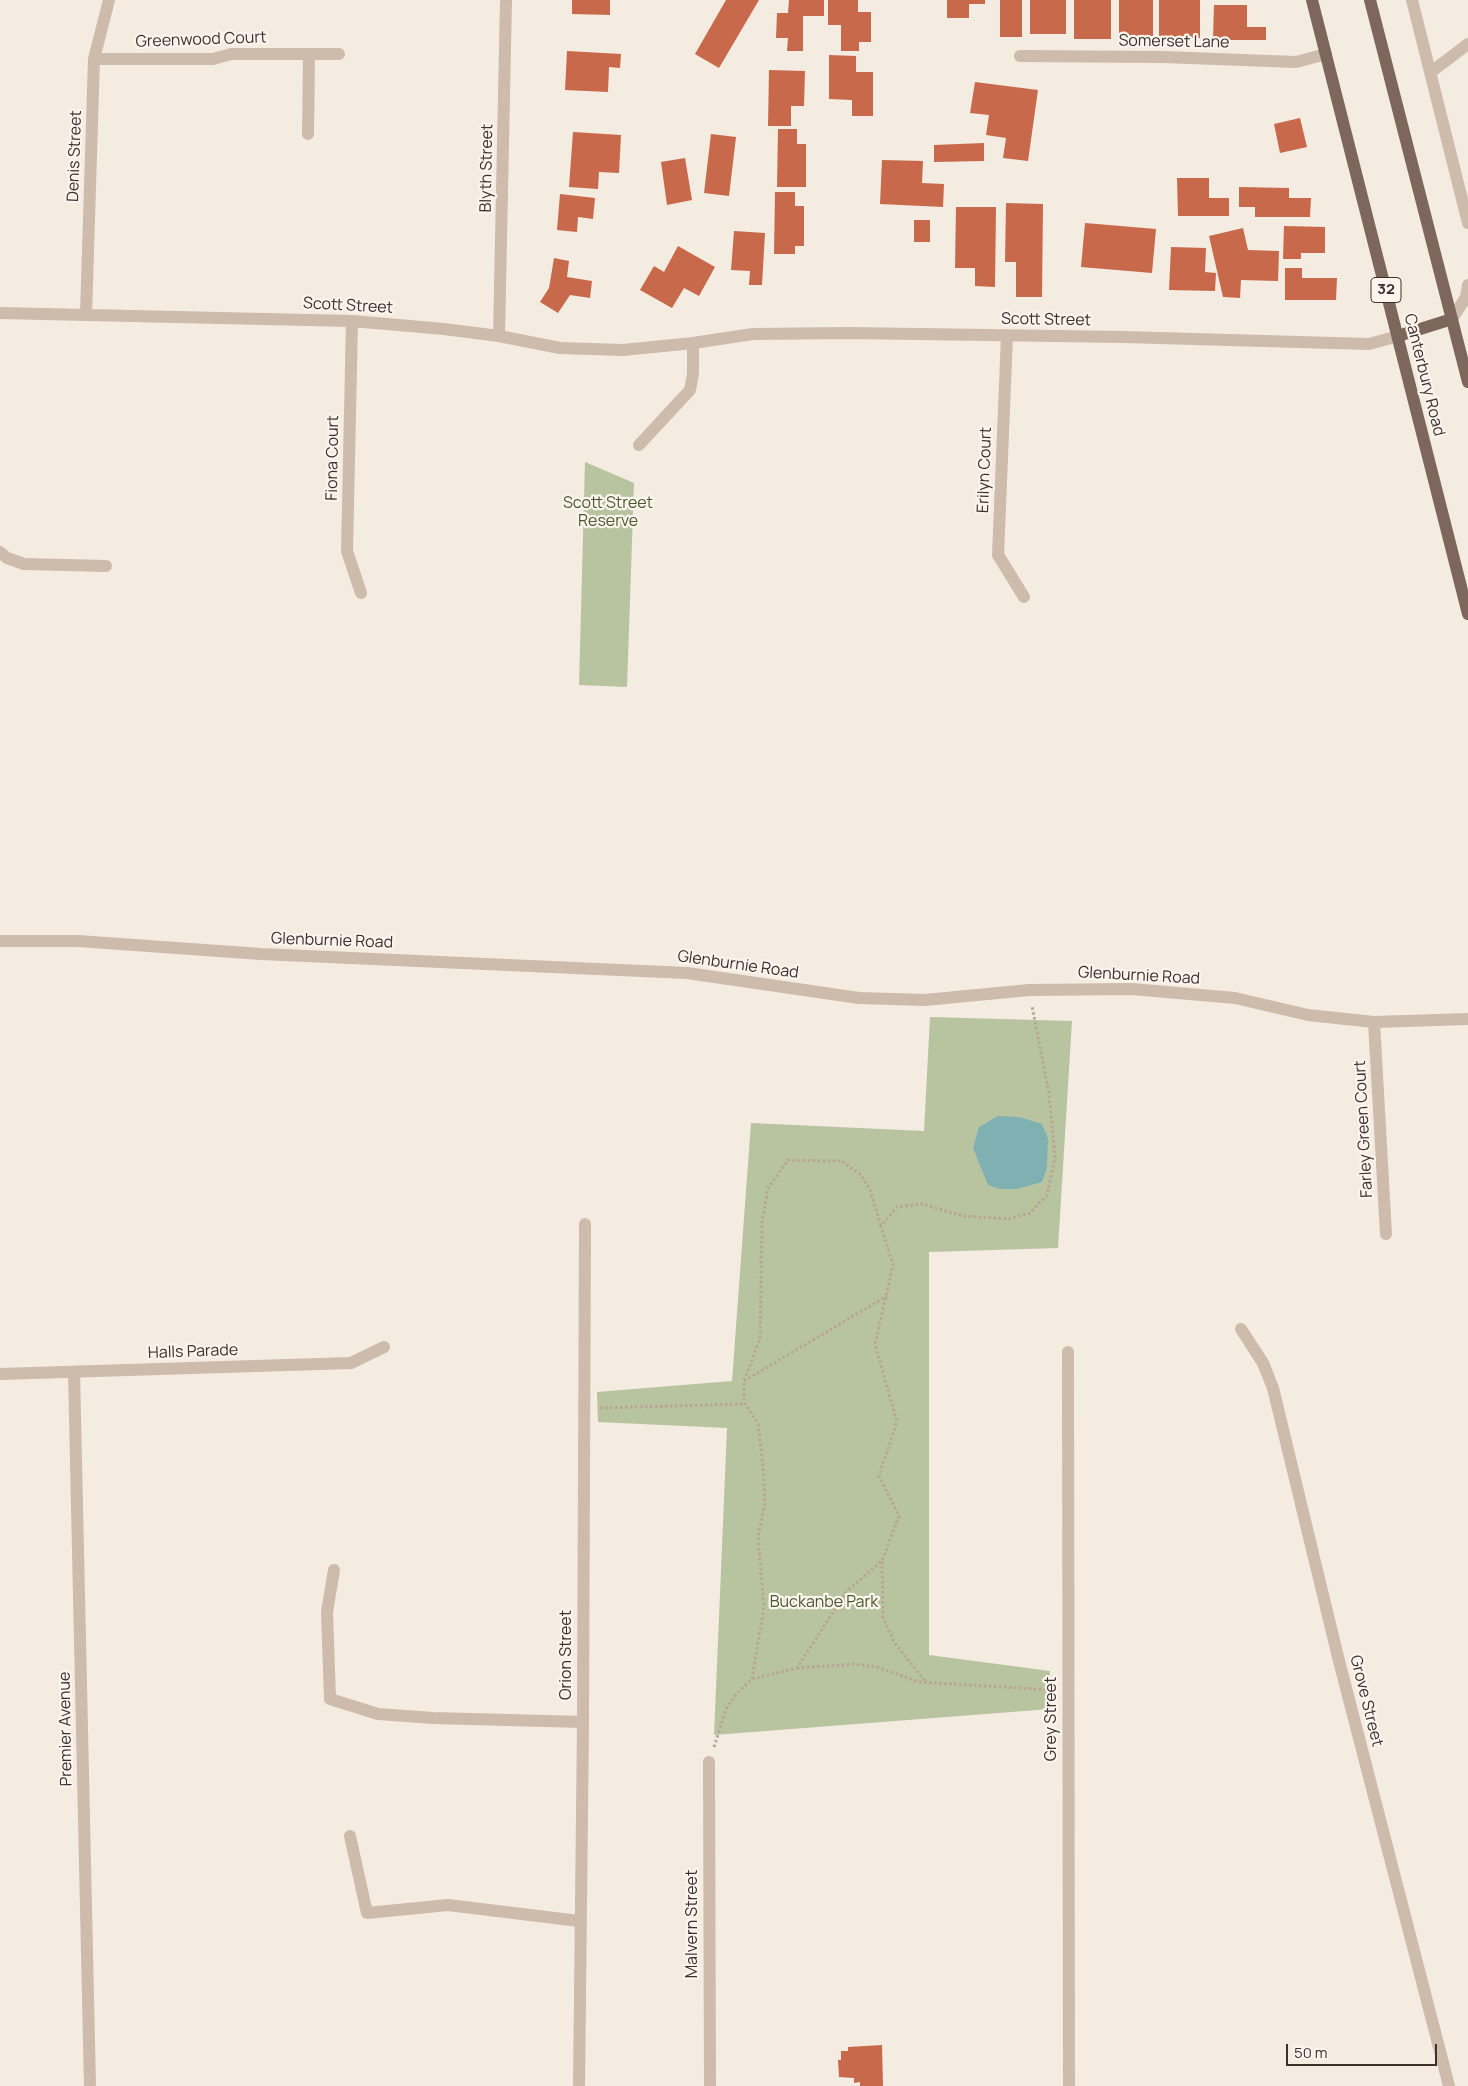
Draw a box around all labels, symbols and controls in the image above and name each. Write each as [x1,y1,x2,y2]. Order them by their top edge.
street label: Greenwood Court [135,28,267,52]
street label: Somerset Lane [1118,31,1230,53]
street label: Denis Street [64,110,86,202]
street label: Blyth Street [477,123,497,213]
road number: 32 [1371,278,1401,302]
street label: Scott Street [303,294,393,318]
street label: Scott Street [1001,310,1091,330]
street label: Canterbury Road [1400,312,1448,438]
street label: Fiona Court [323,415,343,501]
street label: Erilyn Court [974,427,996,513]
park label: Scott Street Reserve [563,494,653,532]
street label: Glenburnie Road [271,929,393,953]
street label: Glenburnie Road [676,947,800,983]
street label: Glenburnie Road [1078,963,1200,989]
street label: Farley Green Court [1351,1060,1377,1198]
street label: Halls Parade [148,1341,238,1363]
park label: Buckanbe Park [770,1593,878,1613]
street label: Orion Street [557,1610,577,1700]
street label: Grove Street [1345,1653,1387,1749]
street label: Premier Avenue [55,1671,77,1787]
street label: Grey Street [1042,1677,1062,1761]
street label: Malvern Street [683,1870,703,1978]
scale bar [1288,2034,1439,2066]
text: 50 m [1294,2042,1328,2063]

